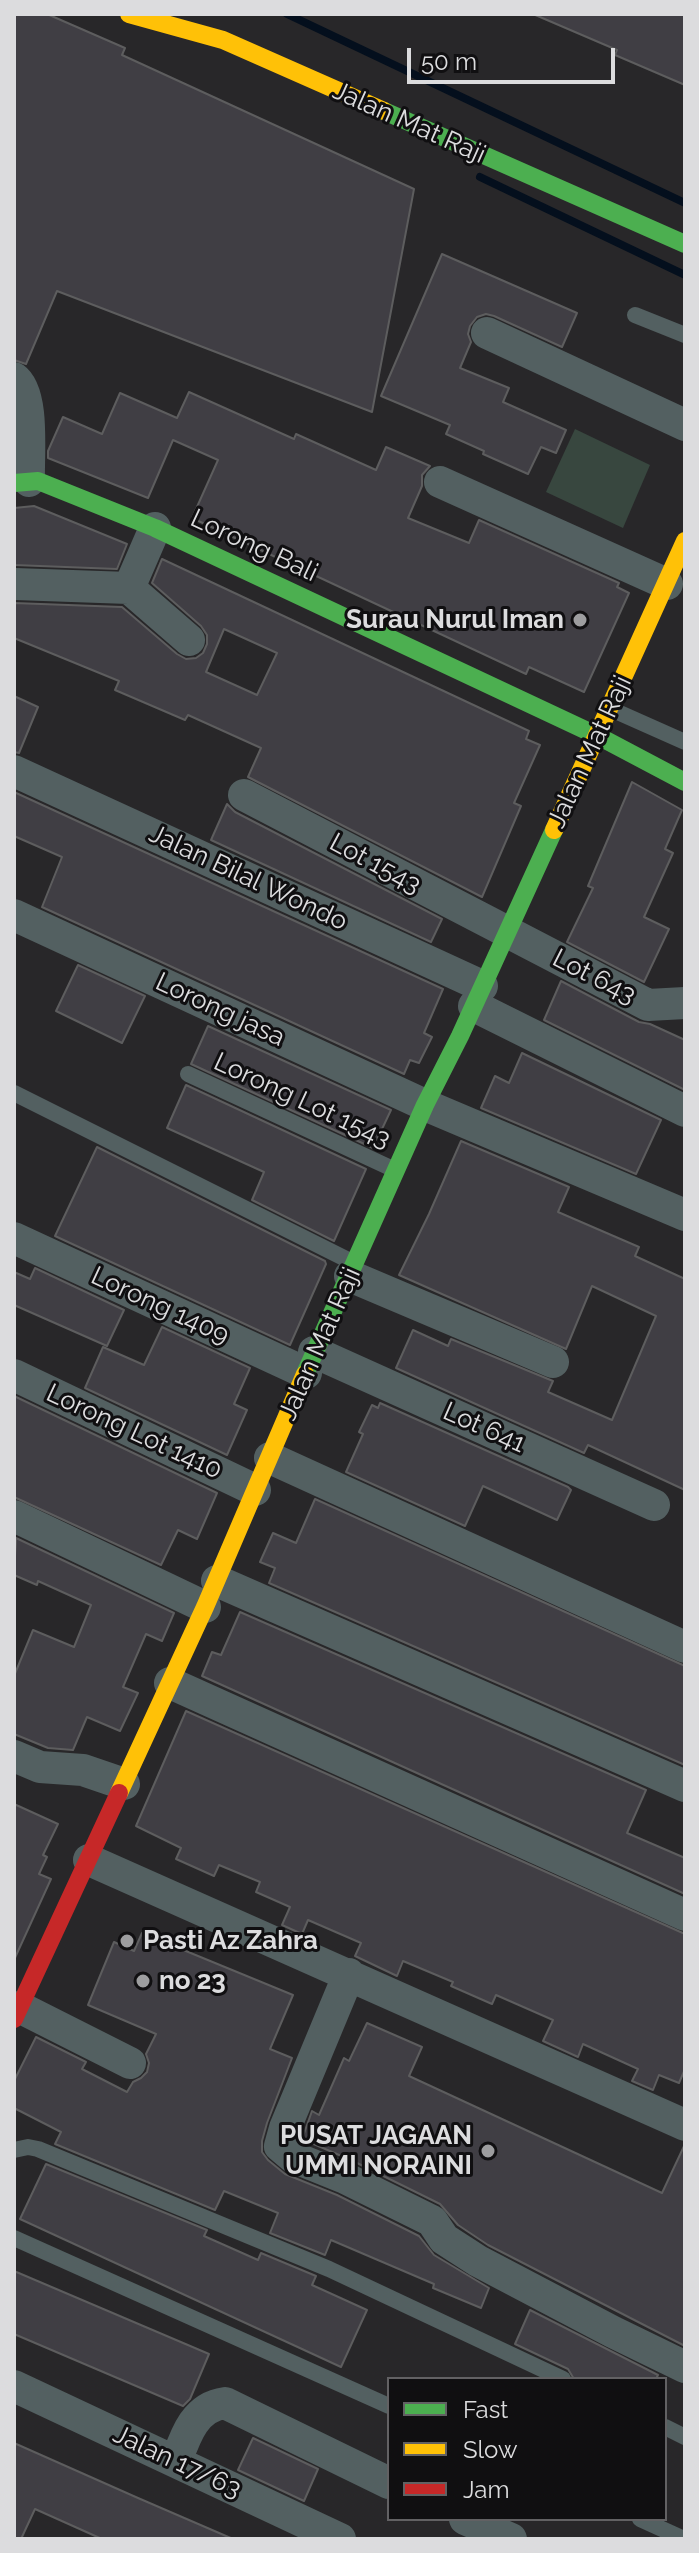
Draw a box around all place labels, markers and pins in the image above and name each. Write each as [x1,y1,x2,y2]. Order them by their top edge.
place label: Surau Nurul Iman [346,604,564,636]
marker: Surau Nurul Iman [571,611,589,629]
place label: Pasti Az Zahra [143,1925,318,1957]
marker: Pasti Az Zahra [118,1932,136,1950]
place label: no 23 [159,1965,226,1997]
marker: no 23 [134,1972,152,1990]
place label: PUSAT JAGAAN UMMI NORAINI [280,2120,472,2182]
marker: PUSAT JAGAAN UMMI NORAINI [479,2142,497,2160]

